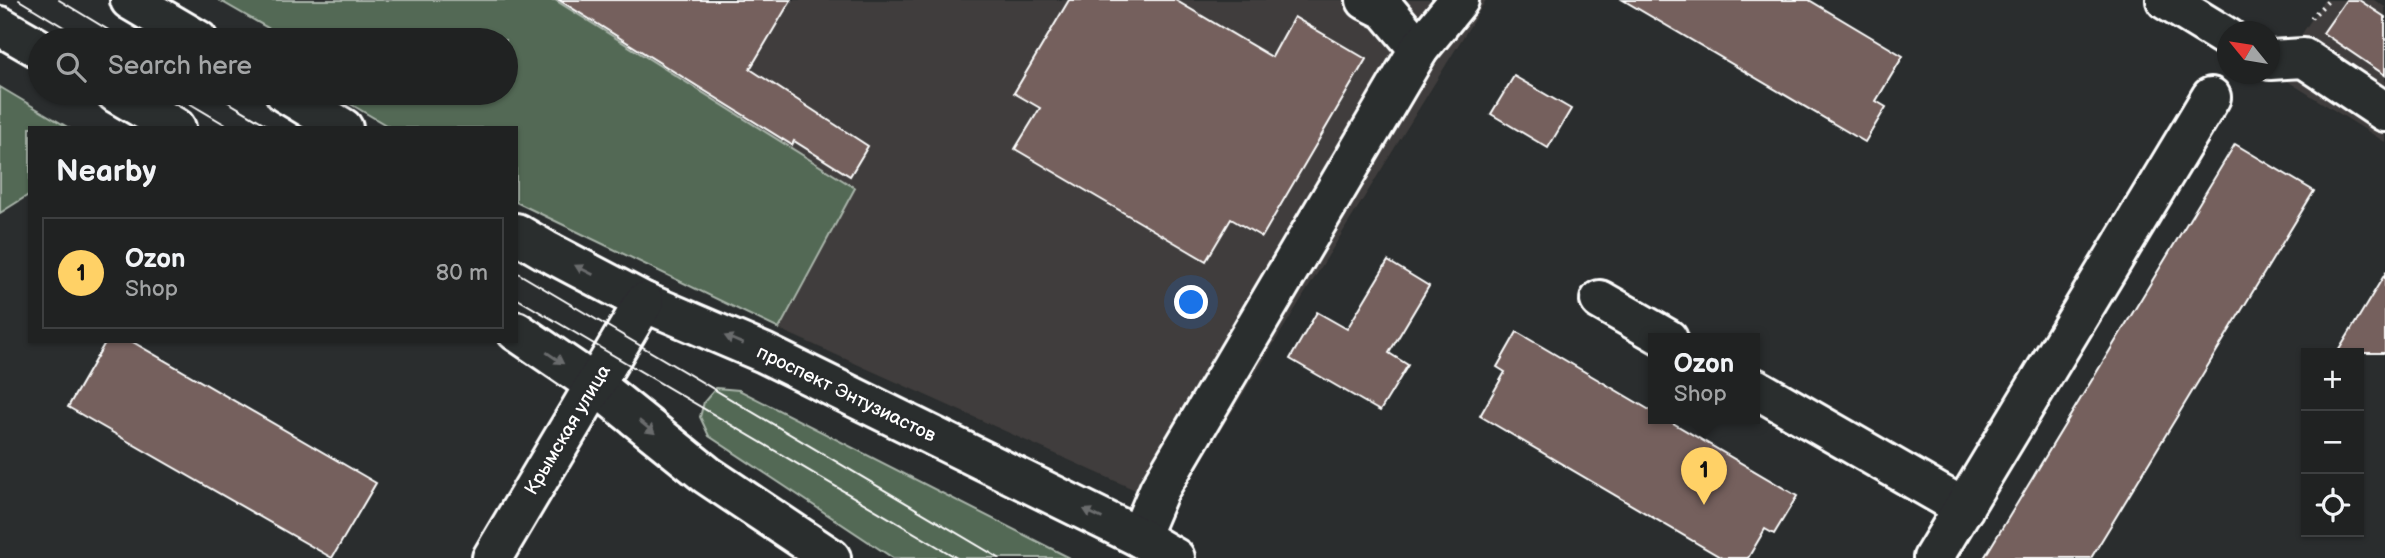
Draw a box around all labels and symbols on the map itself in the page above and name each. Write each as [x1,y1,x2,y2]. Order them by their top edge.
north arrow [2217,21,2280,84]
one-way arrow [574,265,594,276]
your location [1174,285,1208,319]
one-way arrow [724,334,744,346]
street label: проспект Энтузиастов [753,341,939,447]
one-way arrow [545,351,565,364]
street label: Крымская улица [520,361,616,499]
one-way arrow [639,419,656,434]
pin: 1 [1681,447,1727,505]
one-way arrow [1083,509,1103,520]

